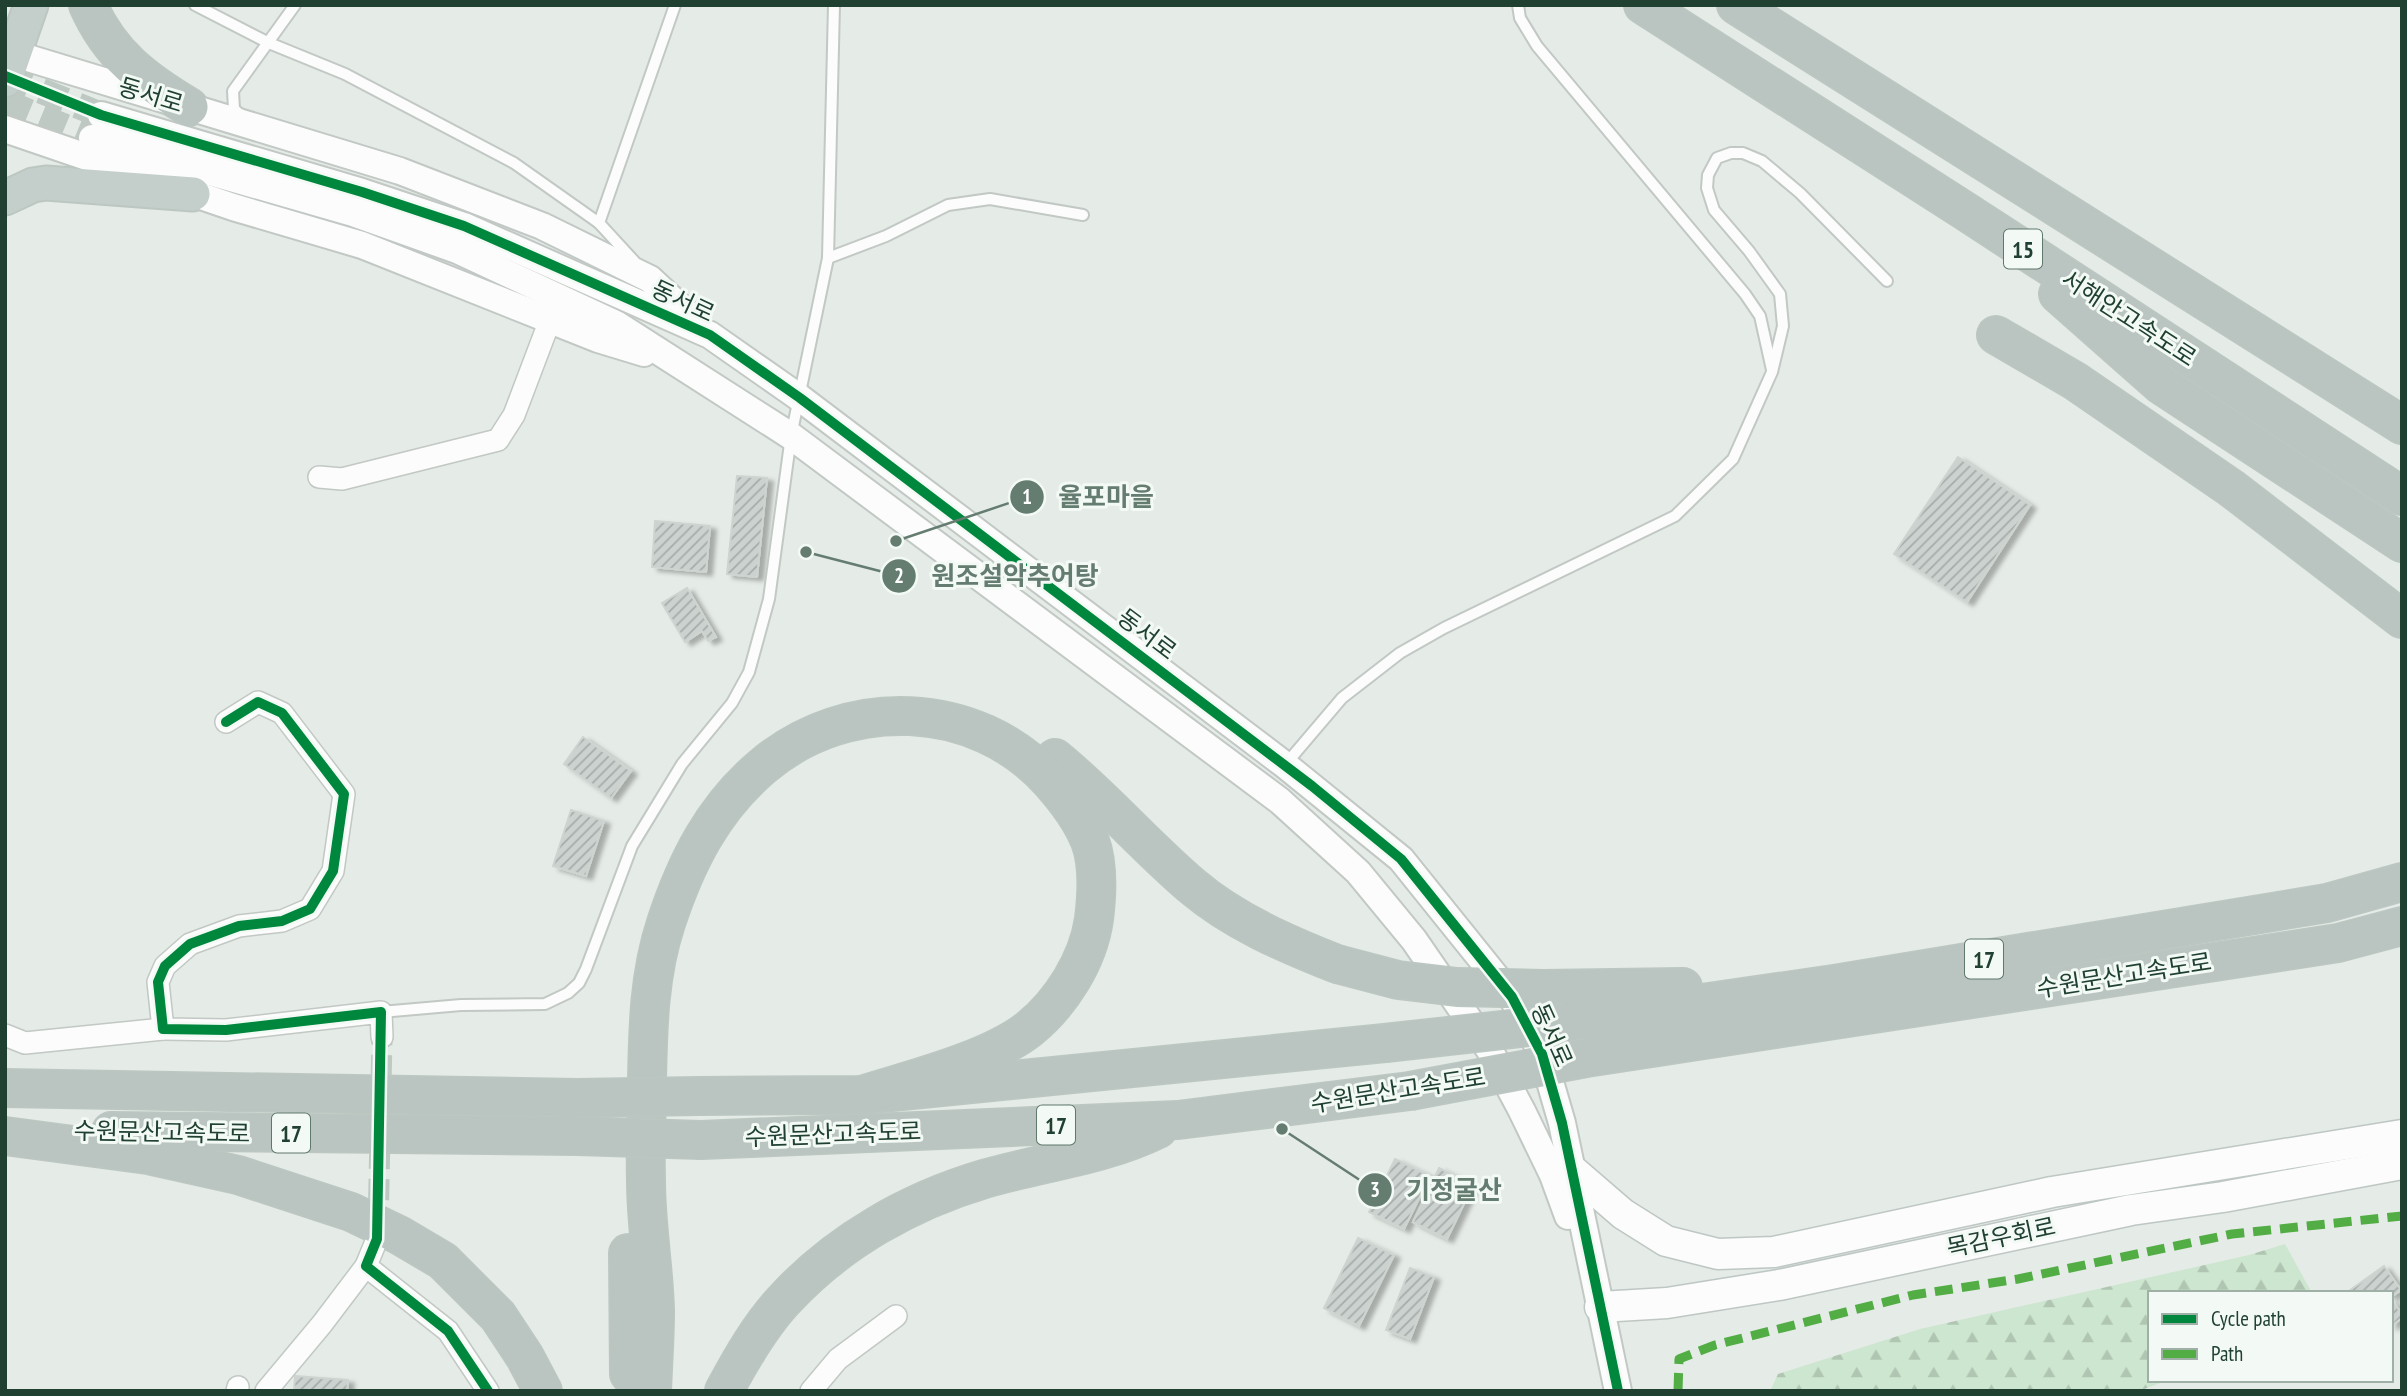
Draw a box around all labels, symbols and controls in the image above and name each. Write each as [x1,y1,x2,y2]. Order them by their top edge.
street label: 동서로 [115,70,187,120]
road number: 15 [2004,230,2042,268]
street label: 서해안고속도로 [2056,263,2202,373]
street label: 동서로 [646,273,720,329]
callout: 율포마을 [1009,473,1168,520]
text: 율포마을 [1058,480,1154,513]
text: 1 [1022,483,1032,510]
callout: 원조설악추어탕 [882,553,1112,600]
text: 원조설악추어탕 [931,559,1099,592]
text: 2 [894,562,904,589]
street label: 동서로 [1111,602,1183,666]
road number: 17 [1965,940,2003,978]
street label: 수원문산고속도로 [2034,946,2214,1004]
street label: 동서로 [1524,998,1580,1072]
street label: 수원문산고속도로 [1308,1061,1488,1119]
road number: 17 [1037,1106,1075,1144]
road number: 17 [272,1114,310,1152]
street label: 수원문산고속도로 [73,1115,251,1149]
street label: 수원문산고속도로 [744,1115,922,1153]
callout: 기정굴산 [1358,1166,1516,1213]
text: 기정굴산 [1406,1173,1502,1206]
text: 3 [1370,1176,1380,1203]
street label: 목감우회로 [1944,1210,2058,1264]
legend [2148,1291,2393,1382]
text: Cycle path [2211,1305,2286,1332]
text: Path [2211,1340,2243,1367]

